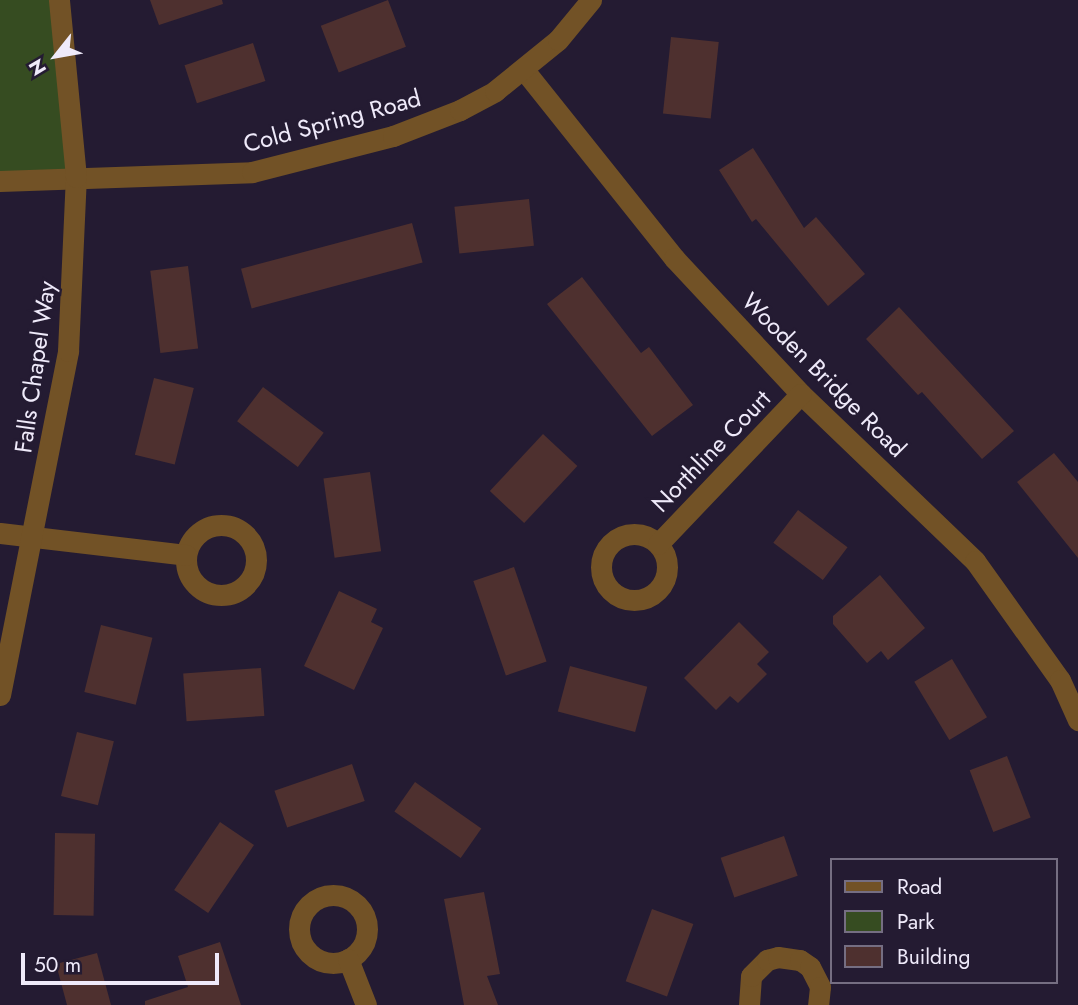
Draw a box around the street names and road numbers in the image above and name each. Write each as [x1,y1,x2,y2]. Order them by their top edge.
street label: Cold Spring Road [240,83,424,159]
street label: Falls Chapel Way [9,279,61,455]
street label: Wooden Bridge Road [736,287,912,463]
street label: Northline Court [646,384,776,518]

